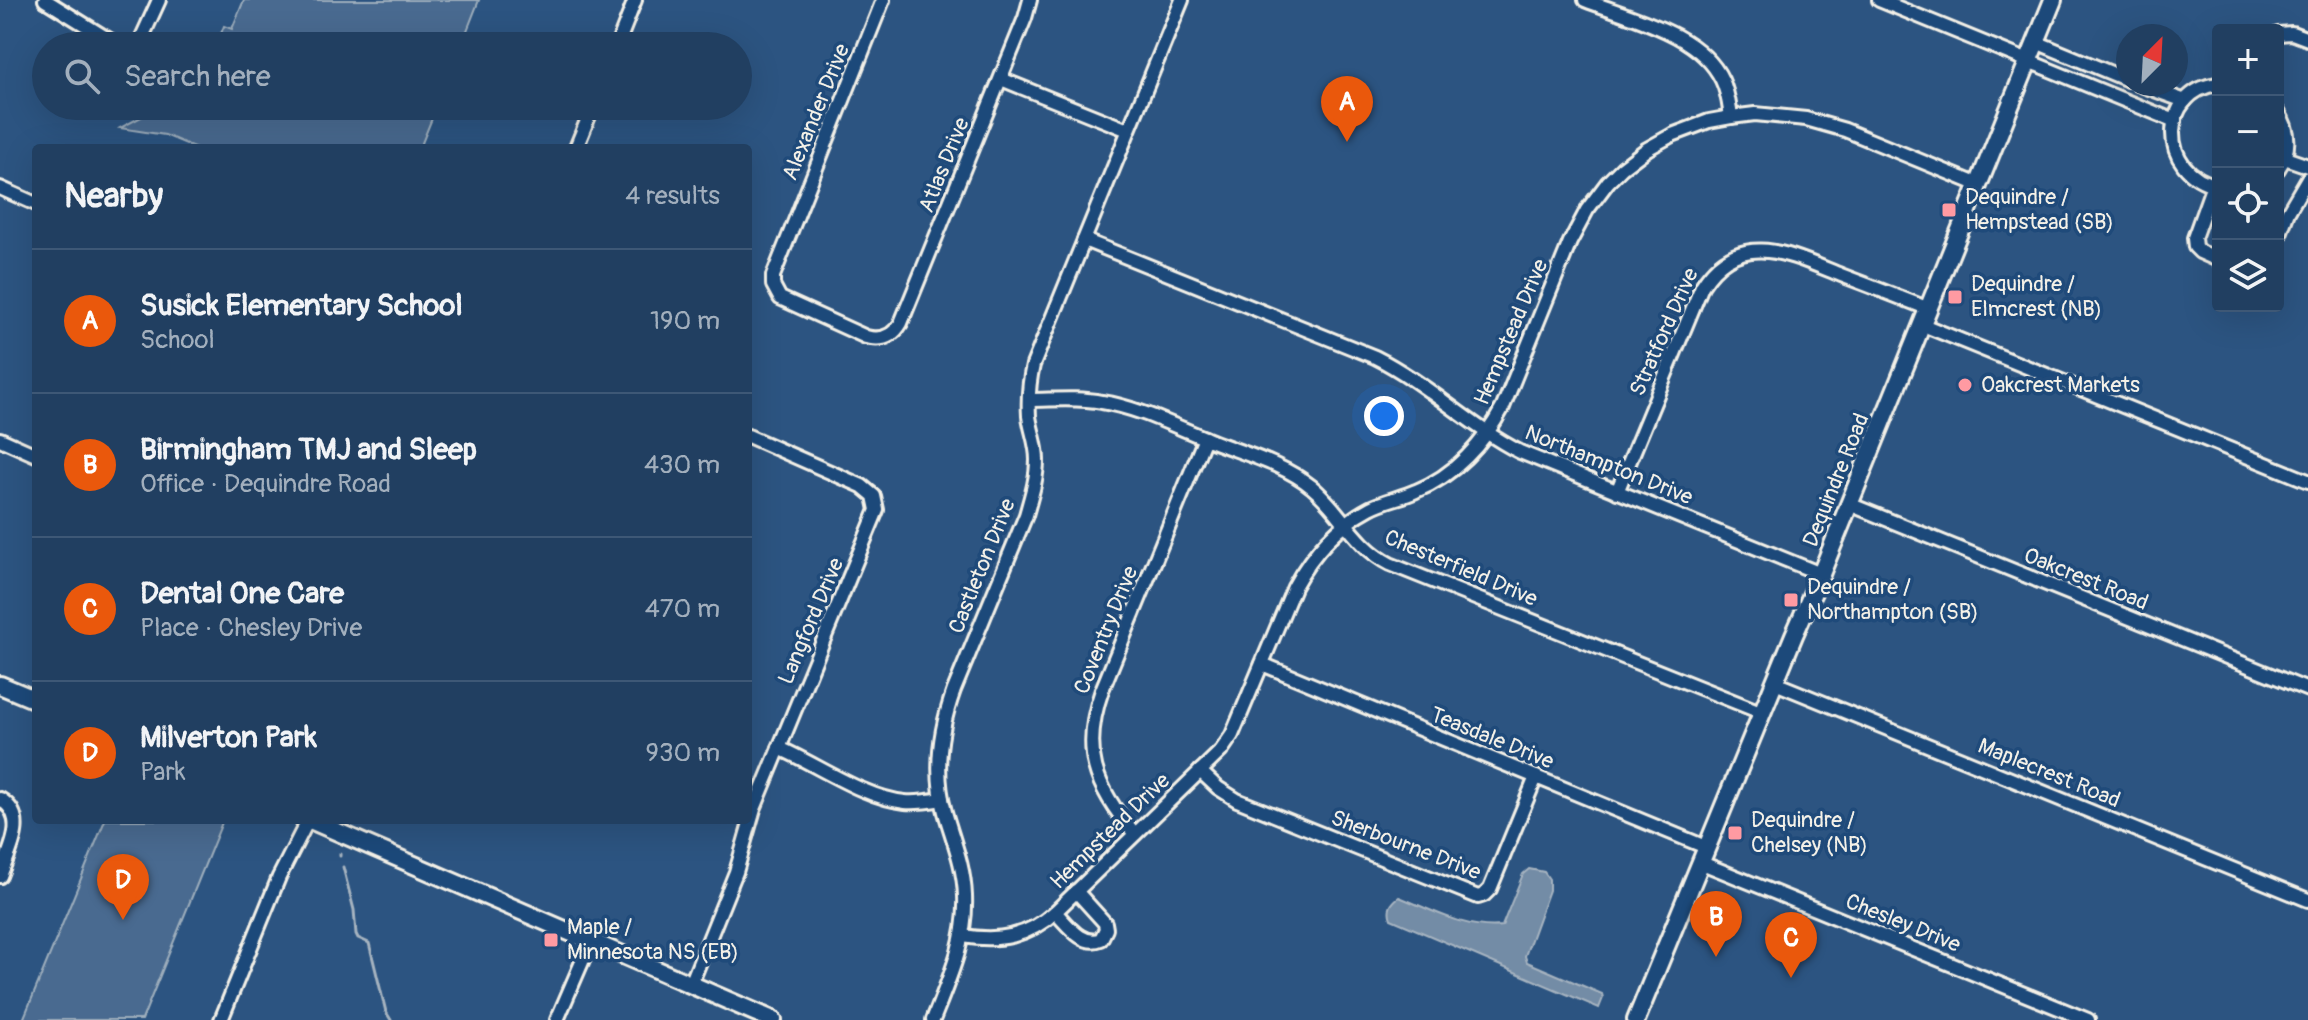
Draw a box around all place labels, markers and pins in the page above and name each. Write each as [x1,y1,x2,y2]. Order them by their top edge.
pin: A [1321,76,1373,142]
place label: Dequindre / Hempstead (SB) [1965,183,2114,236]
marker: Dequindre / Hempstead (SB) [1940,201,1958,219]
place label: Dequindre / Elmcrest (NB) [1971,270,2102,323]
marker: Dequindre / Elmcrest (NB) [1946,288,1964,306]
place label: Oakcrest Markets [1981,371,2140,399]
marker: Oakcrest Markets [1956,376,1974,394]
place label: Dequindre / Northampton (SB) [1807,573,1979,626]
marker: Dequindre / Northampton (SB) [1782,591,1800,609]
place label: Dequindre / Chelsey (NB) [1751,806,1868,859]
marker: Dequindre / Chelsey (NB) [1726,824,1744,842]
pin: D [97,854,149,920]
pin: B [1690,891,1742,957]
pin: C [1765,912,1817,978]
place label: Maple / Minnesota NS (EB) [567,913,739,966]
marker: Maple / Minnesota NS (EB) [542,931,560,949]

